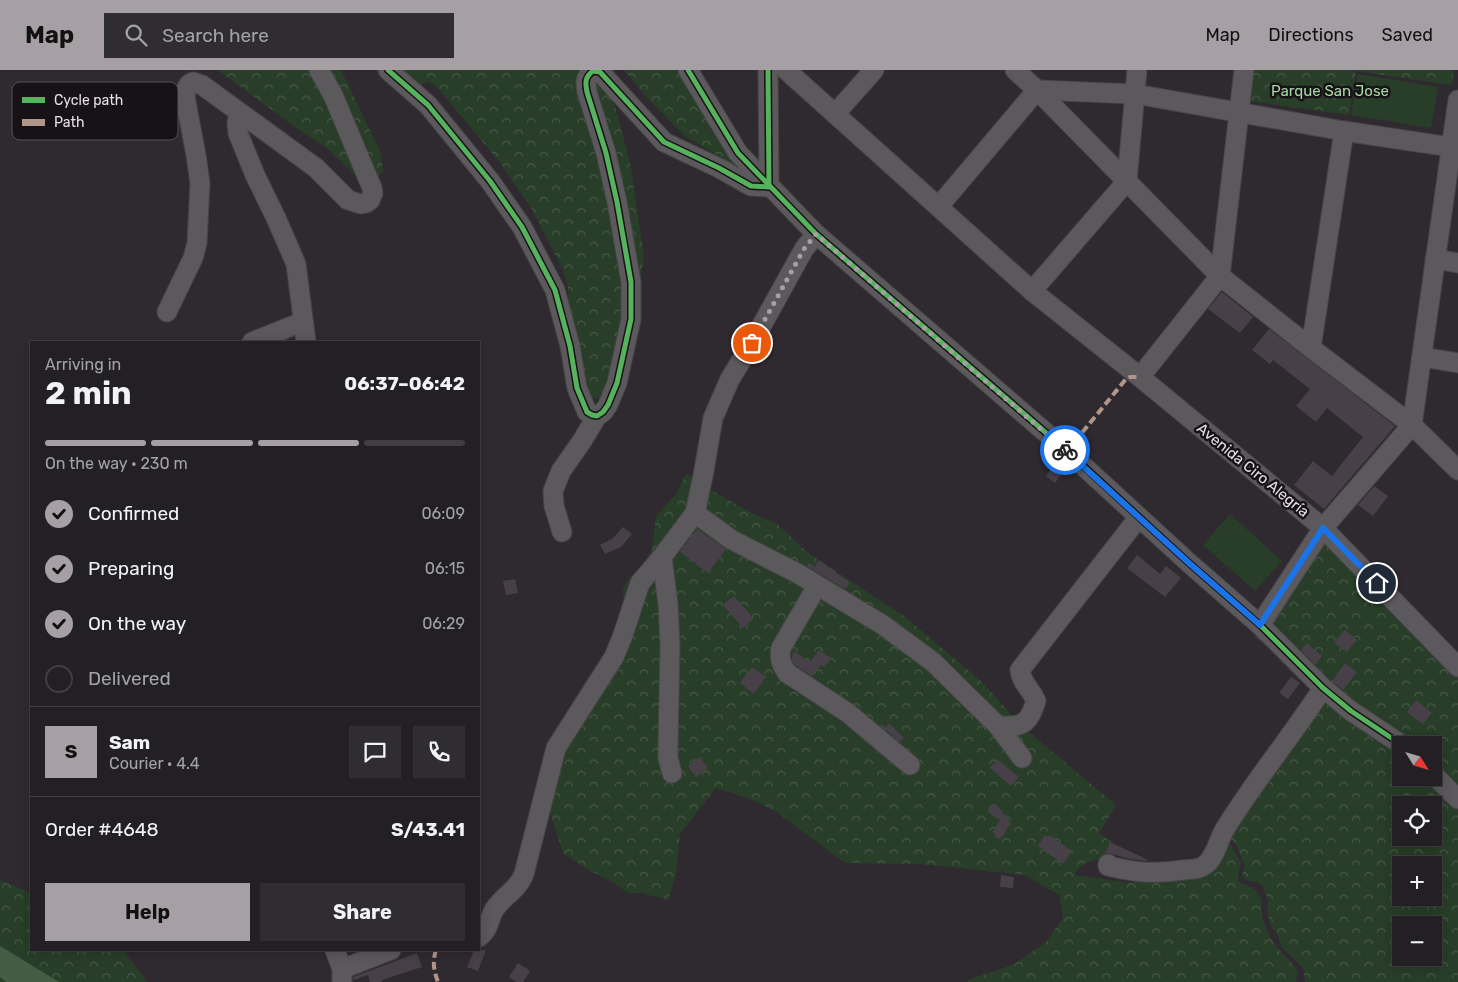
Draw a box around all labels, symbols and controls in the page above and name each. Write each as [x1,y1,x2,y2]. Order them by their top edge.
search box [104,13,454,58]
text: Map [25,21,74,49]
icon: search [122,21,150,49]
text: Search here [162,24,269,47]
text: Map [1205,24,1240,46]
text: Directions [1268,24,1354,46]
text: Saved [1382,24,1433,46]
legend [12,82,178,140]
park label: Parque San Jose [1271,82,1389,100]
text: Cycle path [54,92,123,109]
text: Path [54,114,85,131]
pin [731,322,773,364]
icon: bag [738,329,766,357]
text: Arriving in [45,355,121,374]
text: 06:37–06:42 [344,372,465,395]
text: 2 min [45,374,132,412]
street label: Avenida Ciro Alegría [1193,419,1313,521]
courier [1040,425,1090,475]
icon: bike [1051,436,1079,464]
text: On the way · 230 m [45,454,188,473]
icon: check [45,500,73,528]
text: Confirmed [88,502,179,525]
text: 06:09 [421,504,465,523]
icon: check [45,555,73,583]
text: Preparing [88,557,174,580]
text: 06:15 [425,559,465,578]
pin [1356,562,1398,604]
icon: home [1363,569,1391,597]
icon: check [45,610,73,638]
text: On the way [88,612,186,635]
text: 06:29 [422,614,465,633]
text: Delivered [88,667,171,690]
button: chat [349,726,401,778]
button: phone [413,726,465,778]
text: Sam [109,731,150,754]
north arrow [1392,736,1442,786]
map controls [1392,736,1442,966]
text: S [65,740,77,763]
text: Courier · 4.4 [109,754,200,773]
button: locate [1392,796,1442,846]
text: Order #4648 [45,818,159,841]
text: S/43.41 [391,818,465,841]
button: + [1392,856,1442,906]
button: Help [45,883,250,941]
button: Share [260,883,465,941]
button: − [1392,916,1442,966]

